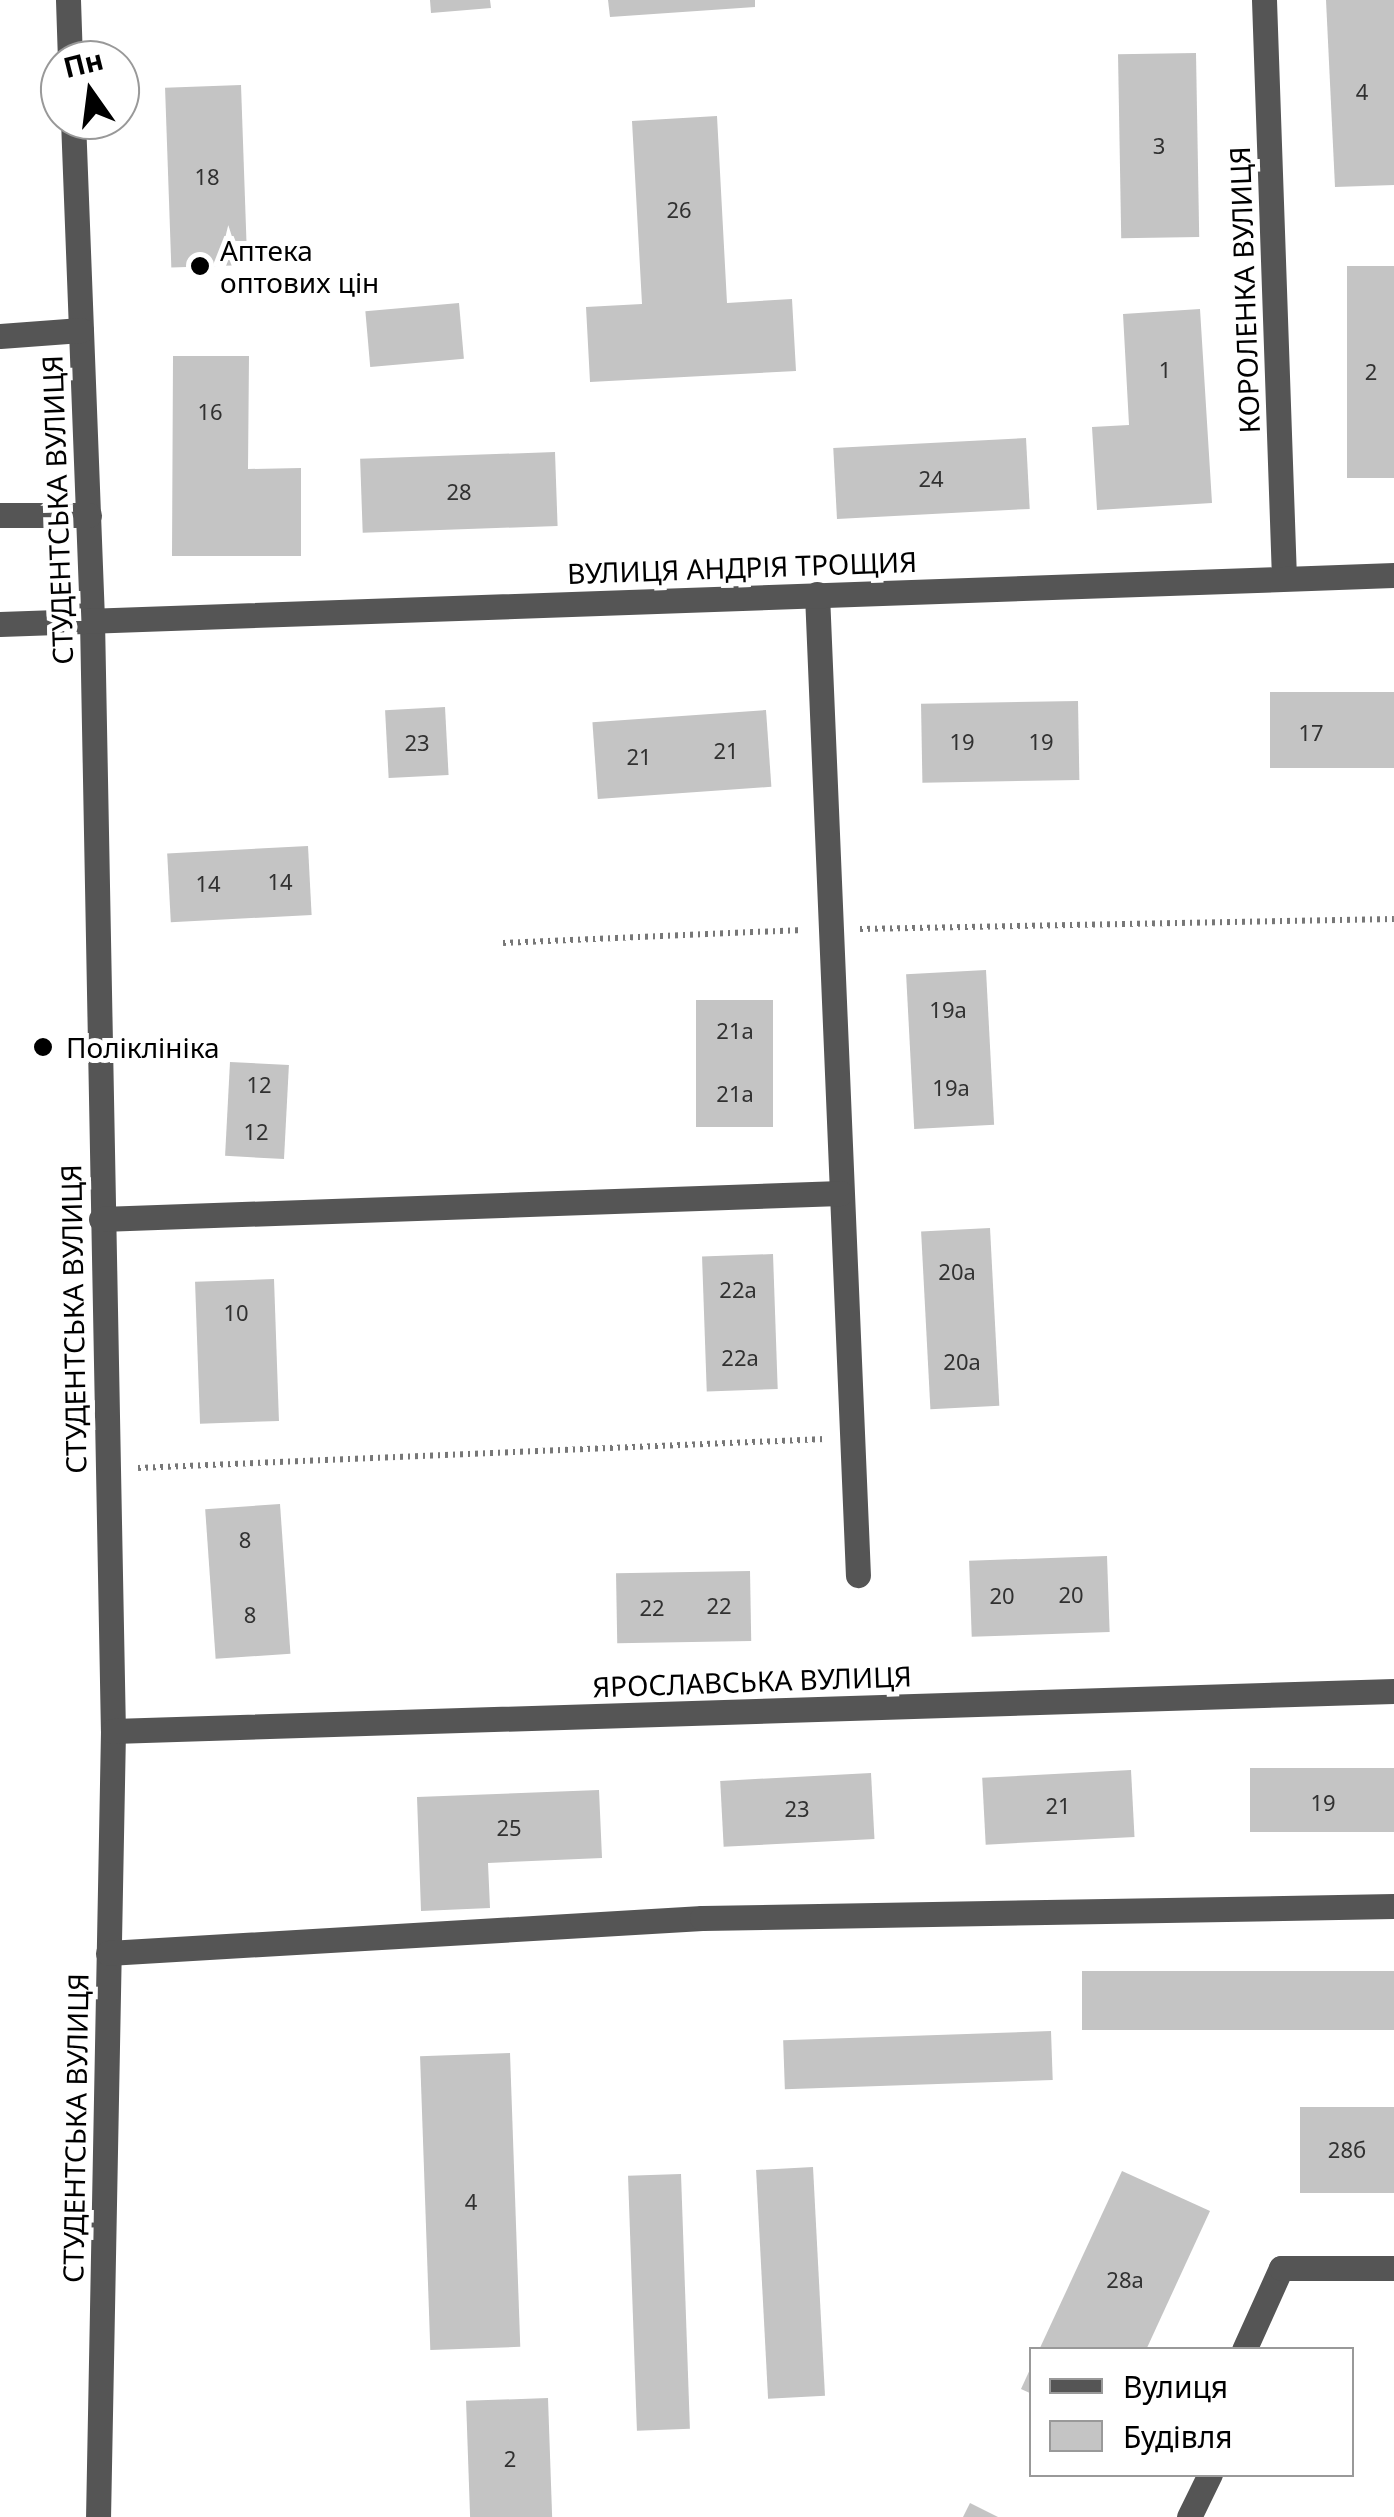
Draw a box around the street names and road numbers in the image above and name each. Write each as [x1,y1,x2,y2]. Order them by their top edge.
street label: КОРОЛЕНКА ВУЛИЦЯ [1222,146,1266,434]
street label: СТУДЕНТСЬКА ВУЛИЦЯ [35,355,79,665]
street label: ВУЛИЦЯ АНДРІЯ ТРОЩИЯ [566,544,918,590]
street label: СТУДЕНТСЬКА ВУЛИЦЯ [54,1164,92,1474]
street label: ЯРОСЛАВСЬКА ВУЛИЦЯ [592,1659,912,1703]
street label: СТУДЕНТСЬКА ВУЛИЦЯ [56,1973,94,2283]

